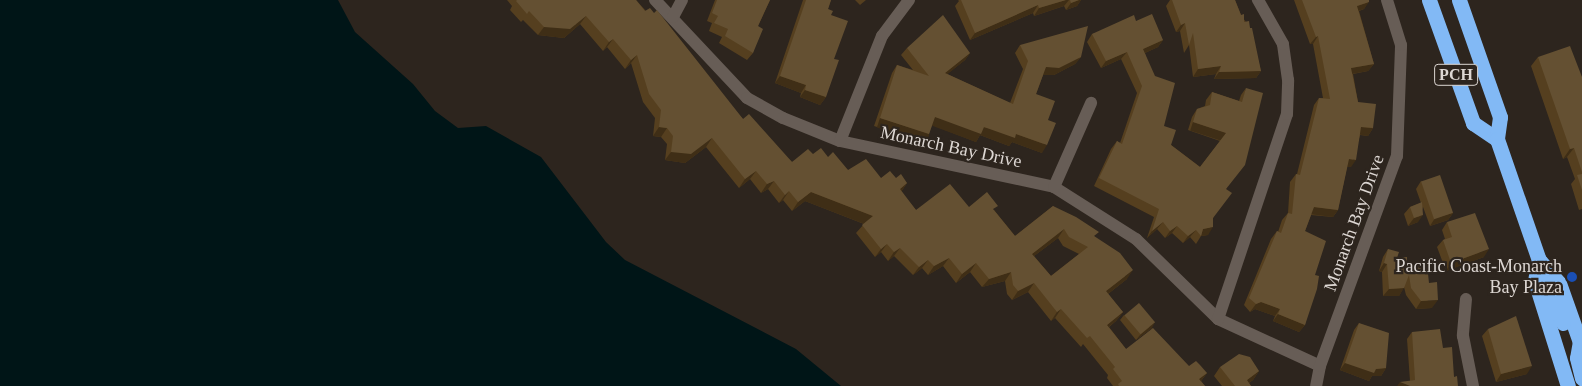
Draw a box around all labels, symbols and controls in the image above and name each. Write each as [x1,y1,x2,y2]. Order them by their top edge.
road number: PCH [1434,62,1478,88]
street label: Monarch Bay Drive [878,121,1024,173]
street label: Monarch Bay Drive [1319,152,1389,294]
place label: Pacific Coast-Monarch Bay Plaza [1396,256,1562,298]
marker: Pacific Coast-Monarch Bay Plaza [1566,271,1578,283]

